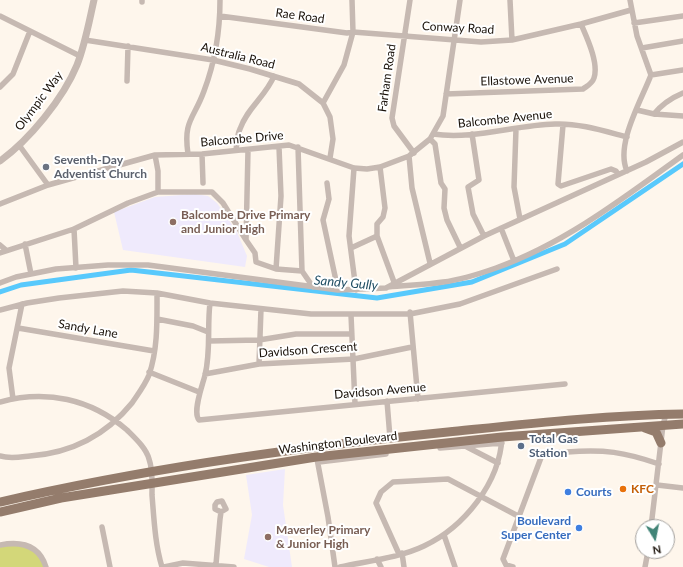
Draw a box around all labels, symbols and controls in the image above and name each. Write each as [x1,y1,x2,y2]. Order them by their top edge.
street label: Rae Road [275,5,325,27]
street label: Conway Road [421,19,495,37]
street label: Australia Road [200,40,276,72]
street label: Farham Road [375,43,399,113]
street label: Olympic Way [12,68,66,134]
street label: Ellastowe Avenue [480,71,574,89]
street label: Balcombe Avenue [457,107,553,131]
street label: Balcombe Drive [200,128,284,150]
place label: Seventh-Day Adventist Church [54,153,147,181]
marker: Seventh-Day Adventist Church [41,162,51,172]
place label: Balcombe Drive Primary and Junior High [181,208,310,236]
marker: Balcombe Drive Primary and Junior High [168,217,178,227]
water label: Sandy Gully [313,272,379,294]
street label: Sandy Lane [57,317,119,341]
street label: Davidson Crescent [258,339,358,361]
street label: Davidson Avenue [334,380,426,402]
street label: Washington Boulevard [278,429,398,457]
place label: Total Gas Station [529,432,578,460]
marker: Total Gas Station [516,441,526,451]
place label: KFC [631,482,654,496]
marker: KFC [618,484,628,494]
place label: Courts [576,485,612,499]
marker: Courts [563,487,573,497]
place label: Boulevard Super Center [501,514,571,542]
north arrow [635,519,675,559]
place label: Maverley Primary & Junior High [276,523,370,551]
marker: Boulevard Super Center [574,523,584,533]
marker: Maverley Primary & Junior High [263,532,273,542]
text: N [652,543,662,557]

